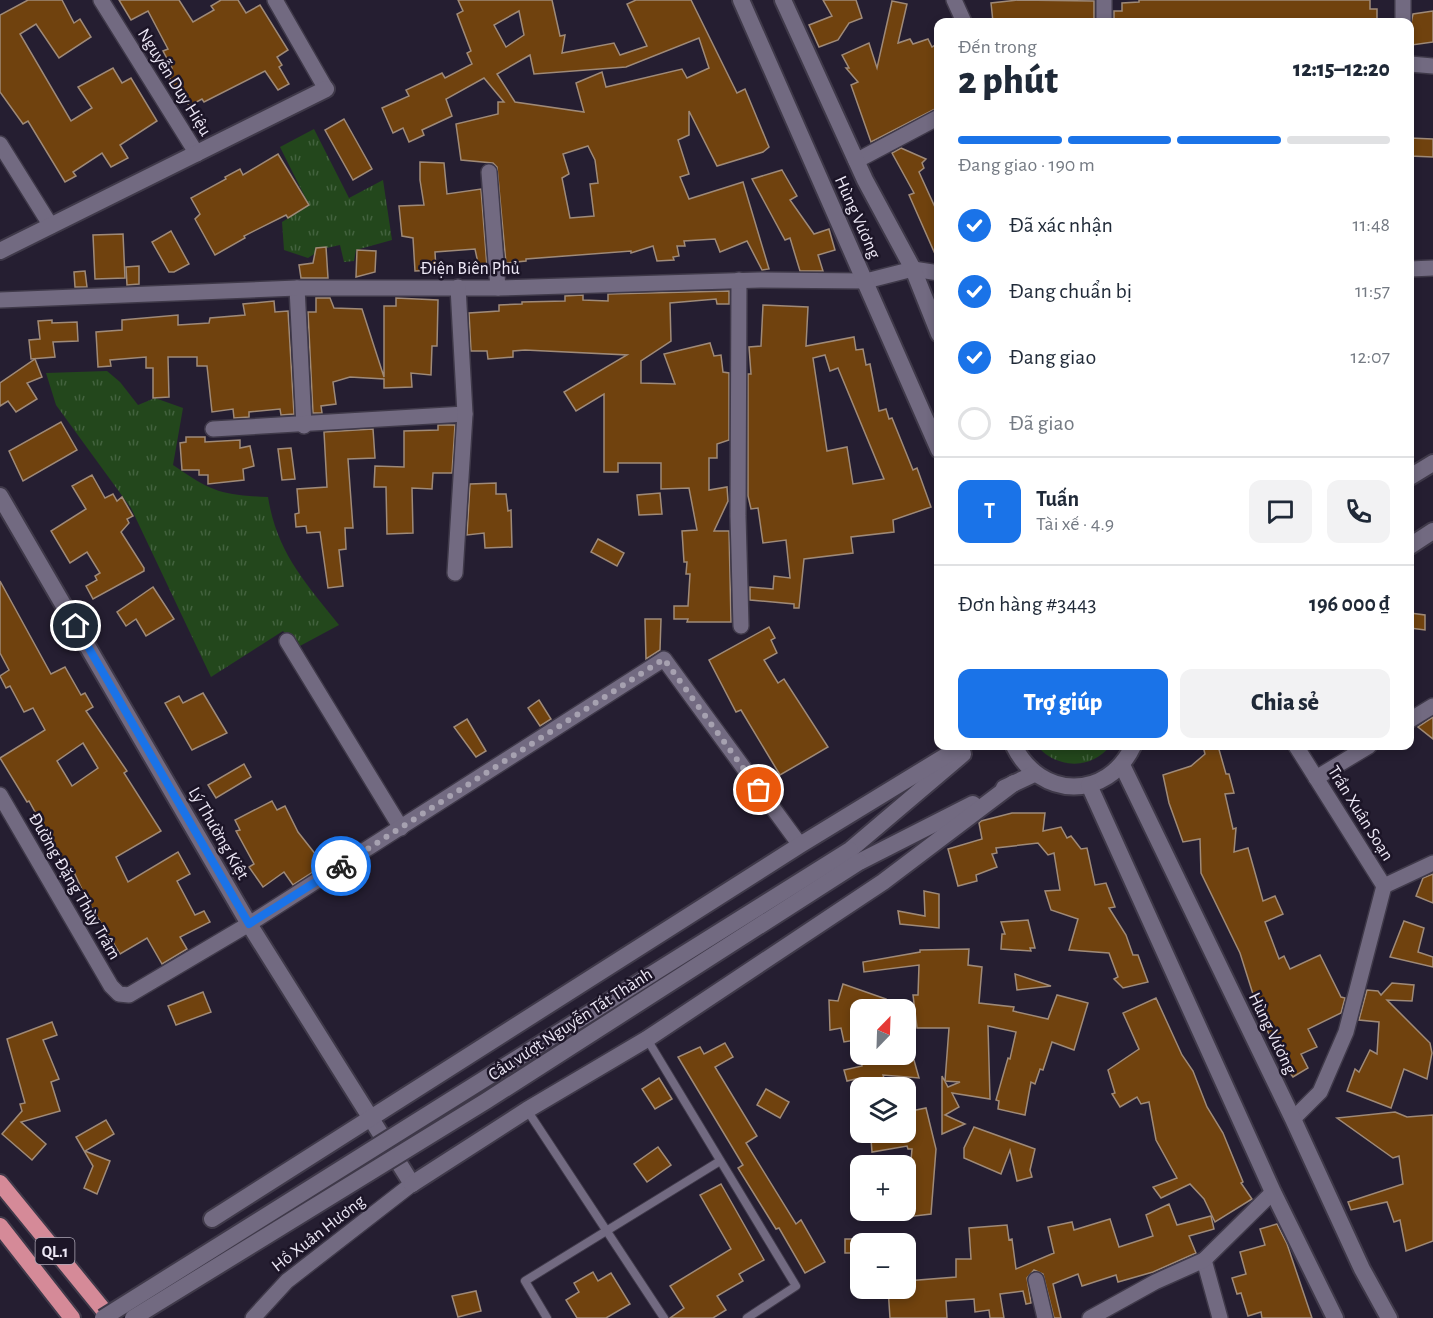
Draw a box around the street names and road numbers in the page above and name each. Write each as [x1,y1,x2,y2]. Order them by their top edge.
street label: Nguyễn Duy Hiệu [134,25,216,139]
street label: Hùng Vương [831,173,883,262]
street label: Điện Biên Phủ [420,260,520,278]
street label: Trần Xuân Soạn [1324,762,1397,864]
street label: Lý Thường Kiệt [184,784,252,883]
street label: Đường Đặng Thùy Trâm [25,810,123,963]
street label: Cầu vượt Nguyễn Tất Thành [484,963,656,1085]
street label: Hùng Vương [1245,990,1300,1077]
street label: Hồ Xuân Hương [268,1191,369,1276]
road number: QL.1 [36,1238,74,1264]

